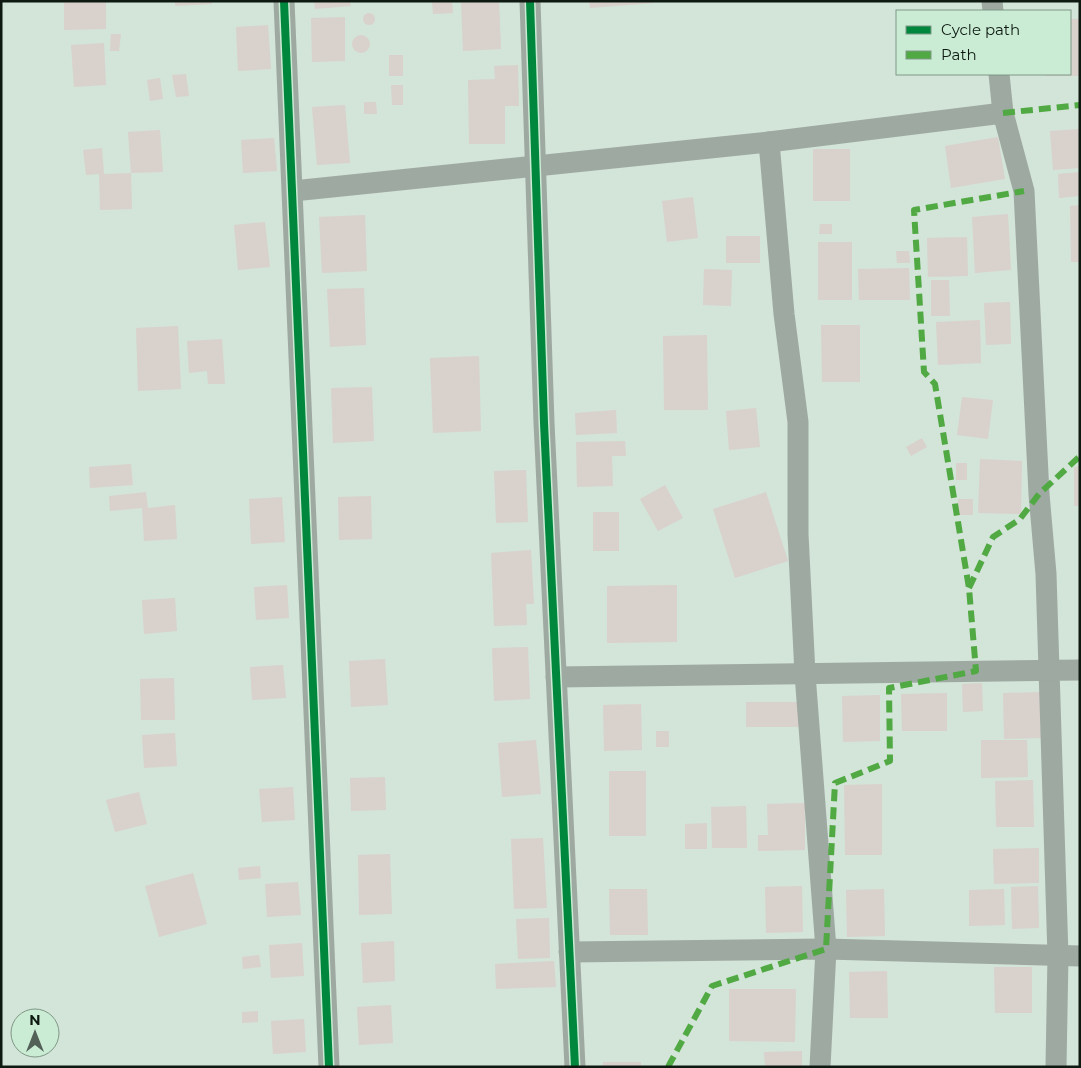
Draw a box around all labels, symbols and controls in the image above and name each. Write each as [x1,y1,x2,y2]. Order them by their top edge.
legend [896,10,1071,75]
text: Cycle path [941,20,1020,39]
text: Path [941,45,977,64]
north arrow [10,1008,60,1058]
text: N [29,1011,41,1029]

